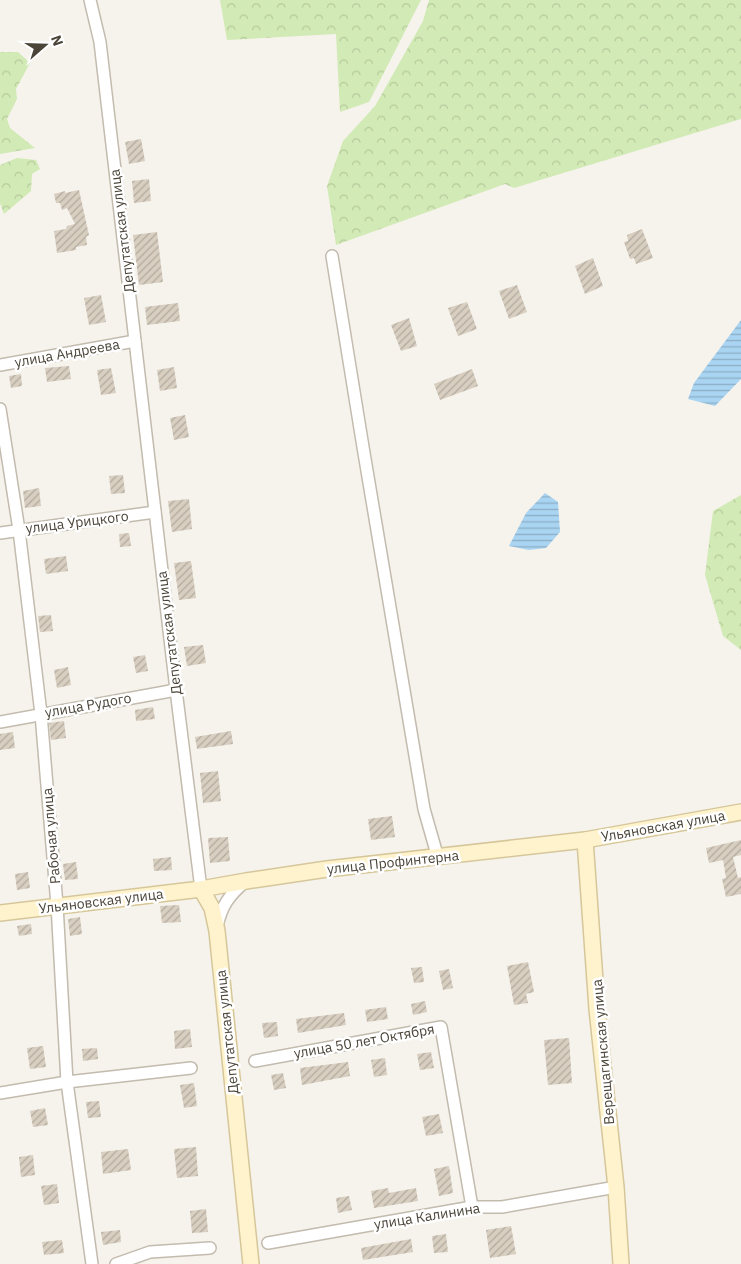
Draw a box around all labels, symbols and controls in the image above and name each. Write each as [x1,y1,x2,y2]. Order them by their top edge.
north arrow [20,20,70,70]
text: N [47,33,67,48]
street label: Депутатская улица [105,168,139,294]
street label: улица Андреева [13,335,121,371]
street label: улица Урицкого [24,507,130,537]
street label: Депутатская улица [152,570,186,696]
street label: улица Рудого [43,689,133,721]
street label: Рабочая улица [38,787,64,885]
street label: Ульяновская улица [600,806,727,846]
street label: улица Профинтерна [326,846,460,878]
street label: Ульяновская улица [38,884,165,918]
street label: Депутатская улица [211,969,242,1095]
street label: Верещагинская улица [588,978,618,1125]
street label: улица 50 лет Октября [292,1020,436,1062]
street label: улица Калинина [373,1199,482,1233]

